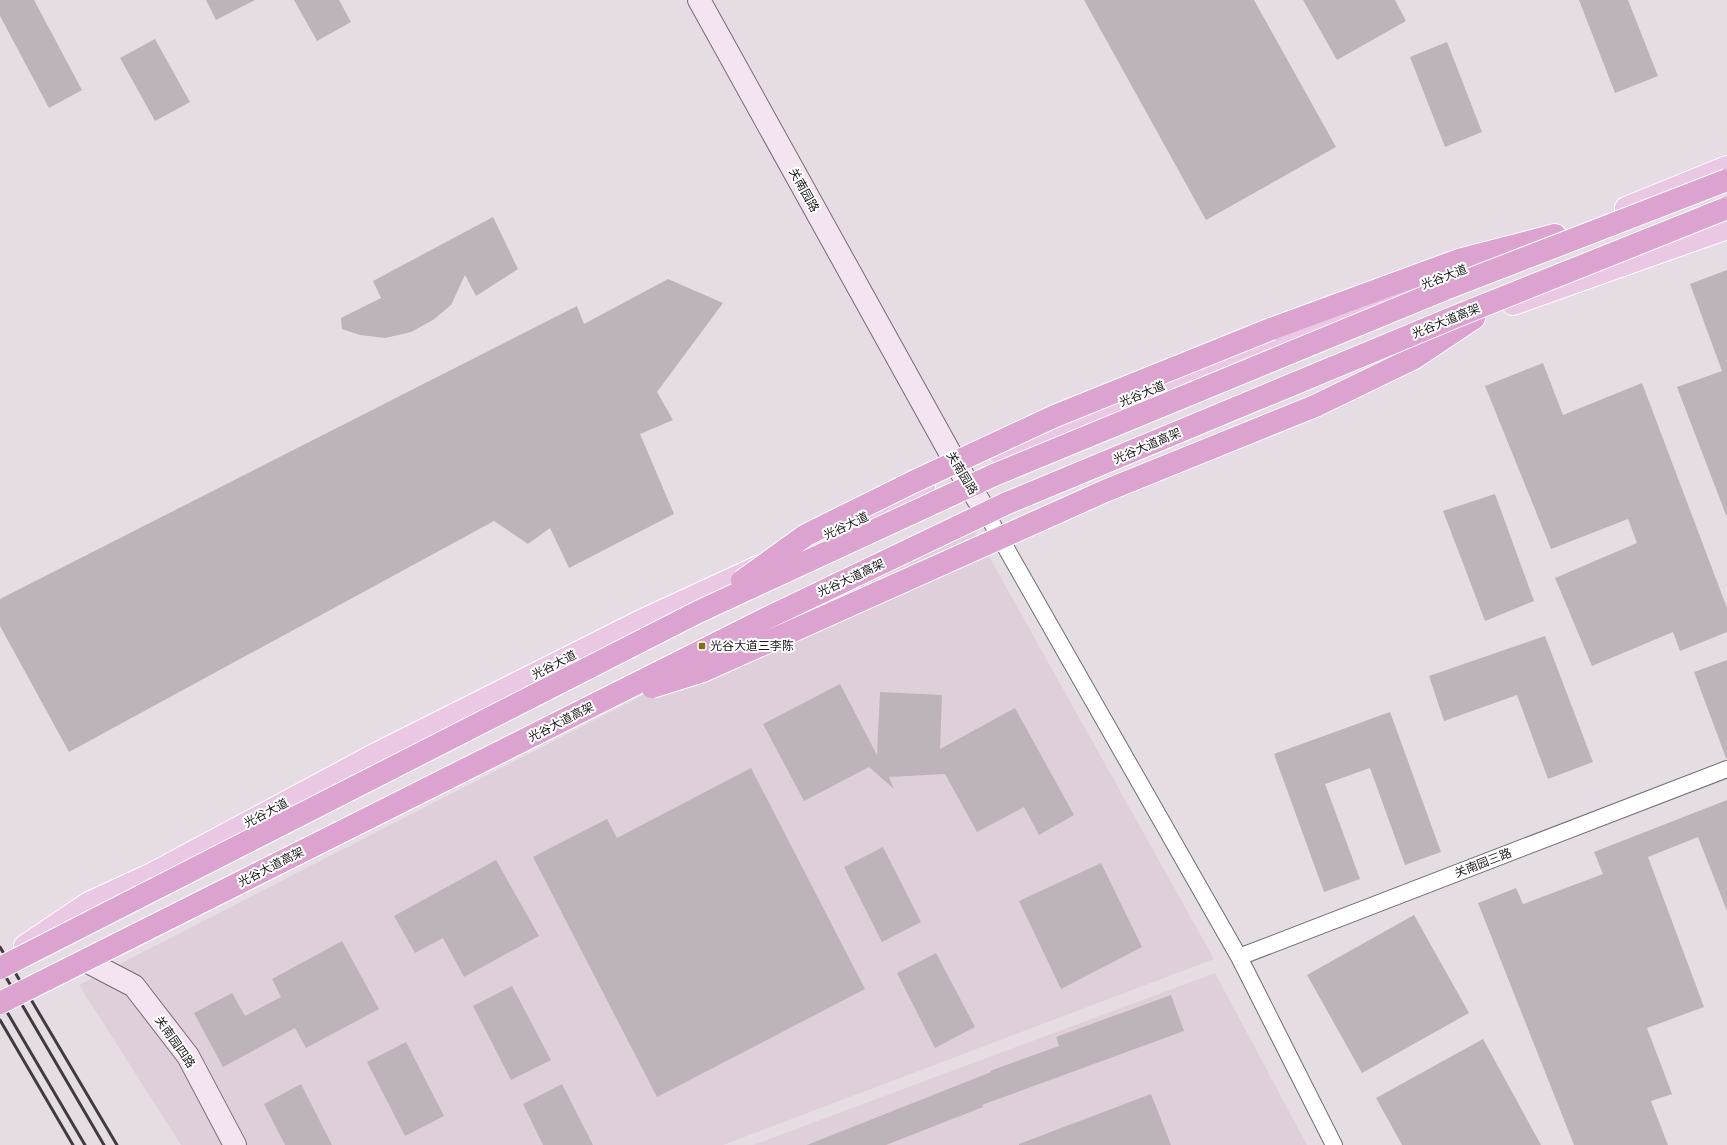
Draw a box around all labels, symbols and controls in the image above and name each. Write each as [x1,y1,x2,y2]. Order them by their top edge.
street label: 关南园路 [786,166,822,214]
street label: 光谷大道 [1419,262,1469,292]
street label: 光谷大道高架 [1410,301,1482,341]
street label: 光谷大道 [1117,379,1167,409]
street label: 光谷大道高架 [1111,425,1183,467]
street label: 关南园路 [944,449,980,497]
street label: 光谷大道 [821,510,871,542]
street label: 光谷大道高架 [815,556,887,600]
place label: 光谷大道三李陈 [710,639,794,653]
marker: 光谷大道三李陈 [697,641,707,651]
street label: 光谷大道 [529,648,579,682]
street label: 光谷大道高架 [526,699,596,745]
street label: 光谷大道 [242,796,290,830]
street label: 光谷大道高架 [236,844,306,890]
street label: 关南园三路 [1452,846,1514,880]
street label: 关南园四路 [152,1013,198,1071]

